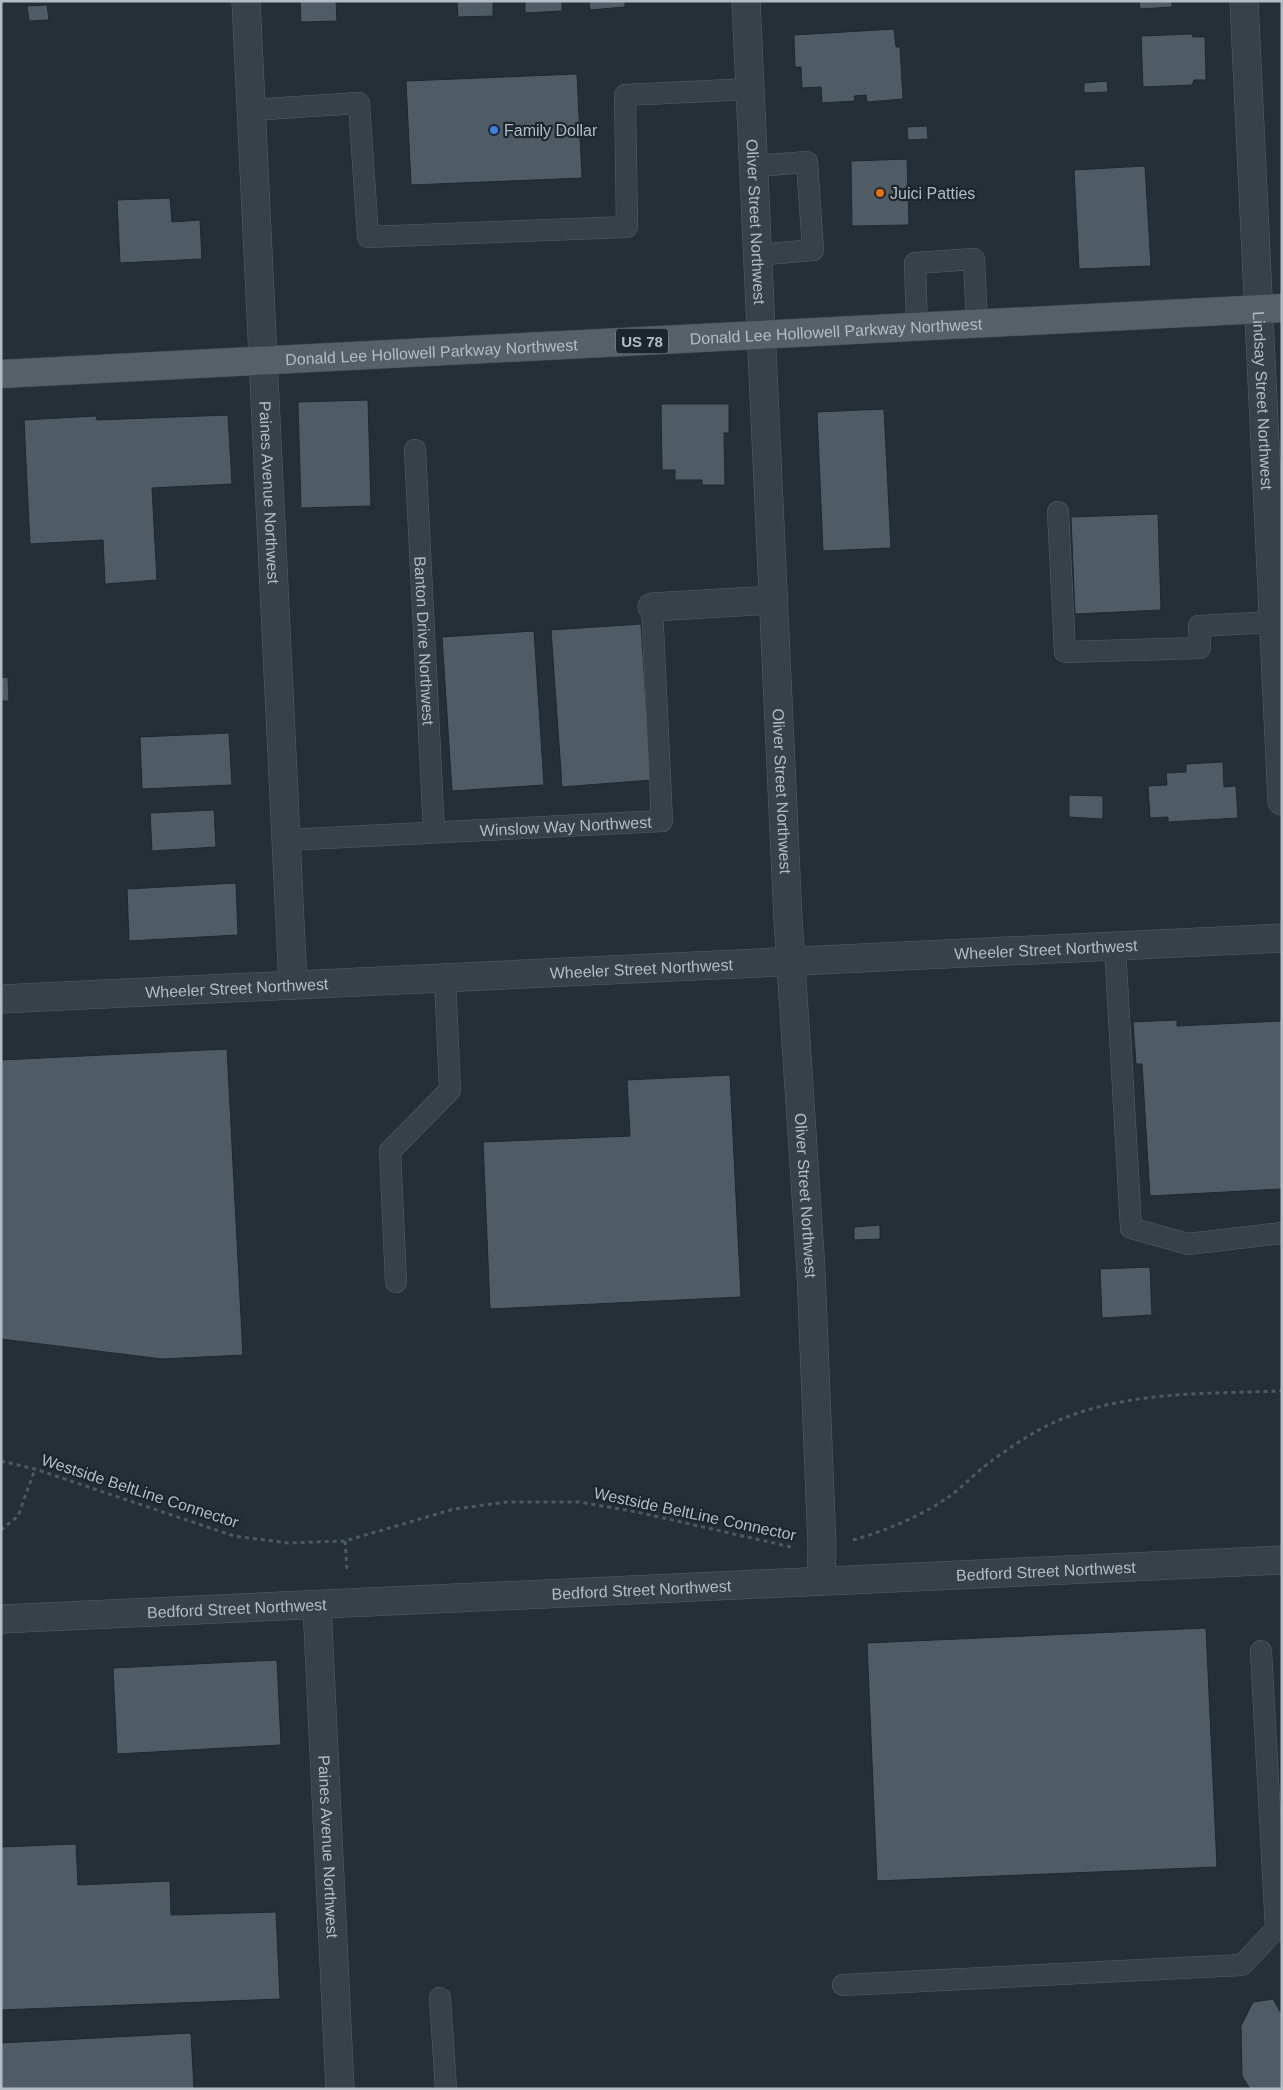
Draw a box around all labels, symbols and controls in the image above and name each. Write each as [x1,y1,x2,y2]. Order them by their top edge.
place label: Family Dollar [504,122,598,139]
marker: Family Dollar [488,124,500,136]
street label: Oliver Street Northwest [744,139,768,305]
place label: Juici Patties [890,185,975,202]
marker: Juici Patties [874,187,886,199]
street label: Lindsay Street Northwest [1250,311,1276,491]
street label: Donald Lee Hollowell Parkway Northwest [689,315,983,347]
road number: US 78 [616,328,668,354]
street label: Donald Lee Hollowell Parkway Northwest [285,336,579,368]
street label: Paines Avenue Northwest [257,401,282,585]
street label: Banton Drive Northwest [412,556,437,726]
street label: Oliver Street Northwest [770,708,794,875]
street label: Winslow Way Northwest [479,813,653,839]
street label: Wheeler Street Northwest [954,936,1138,962]
street label: Wheeler Street Northwest [549,956,734,981]
street label: Wheeler Street Northwest [145,975,329,1001]
street label: Oliver Street Northwest [792,1112,820,1279]
street label: Westside BeltLine Connector [39,1451,241,1531]
street label: Westside BeltLine Connector [592,1484,798,1544]
street label: Bedford Street Northwest [956,1558,1137,1584]
street label: Bedford Street Northwest [551,1577,732,1602]
street label: Bedford Street Northwest [147,1595,327,1621]
street label: Paines Avenue Northwest [316,1755,341,1939]

